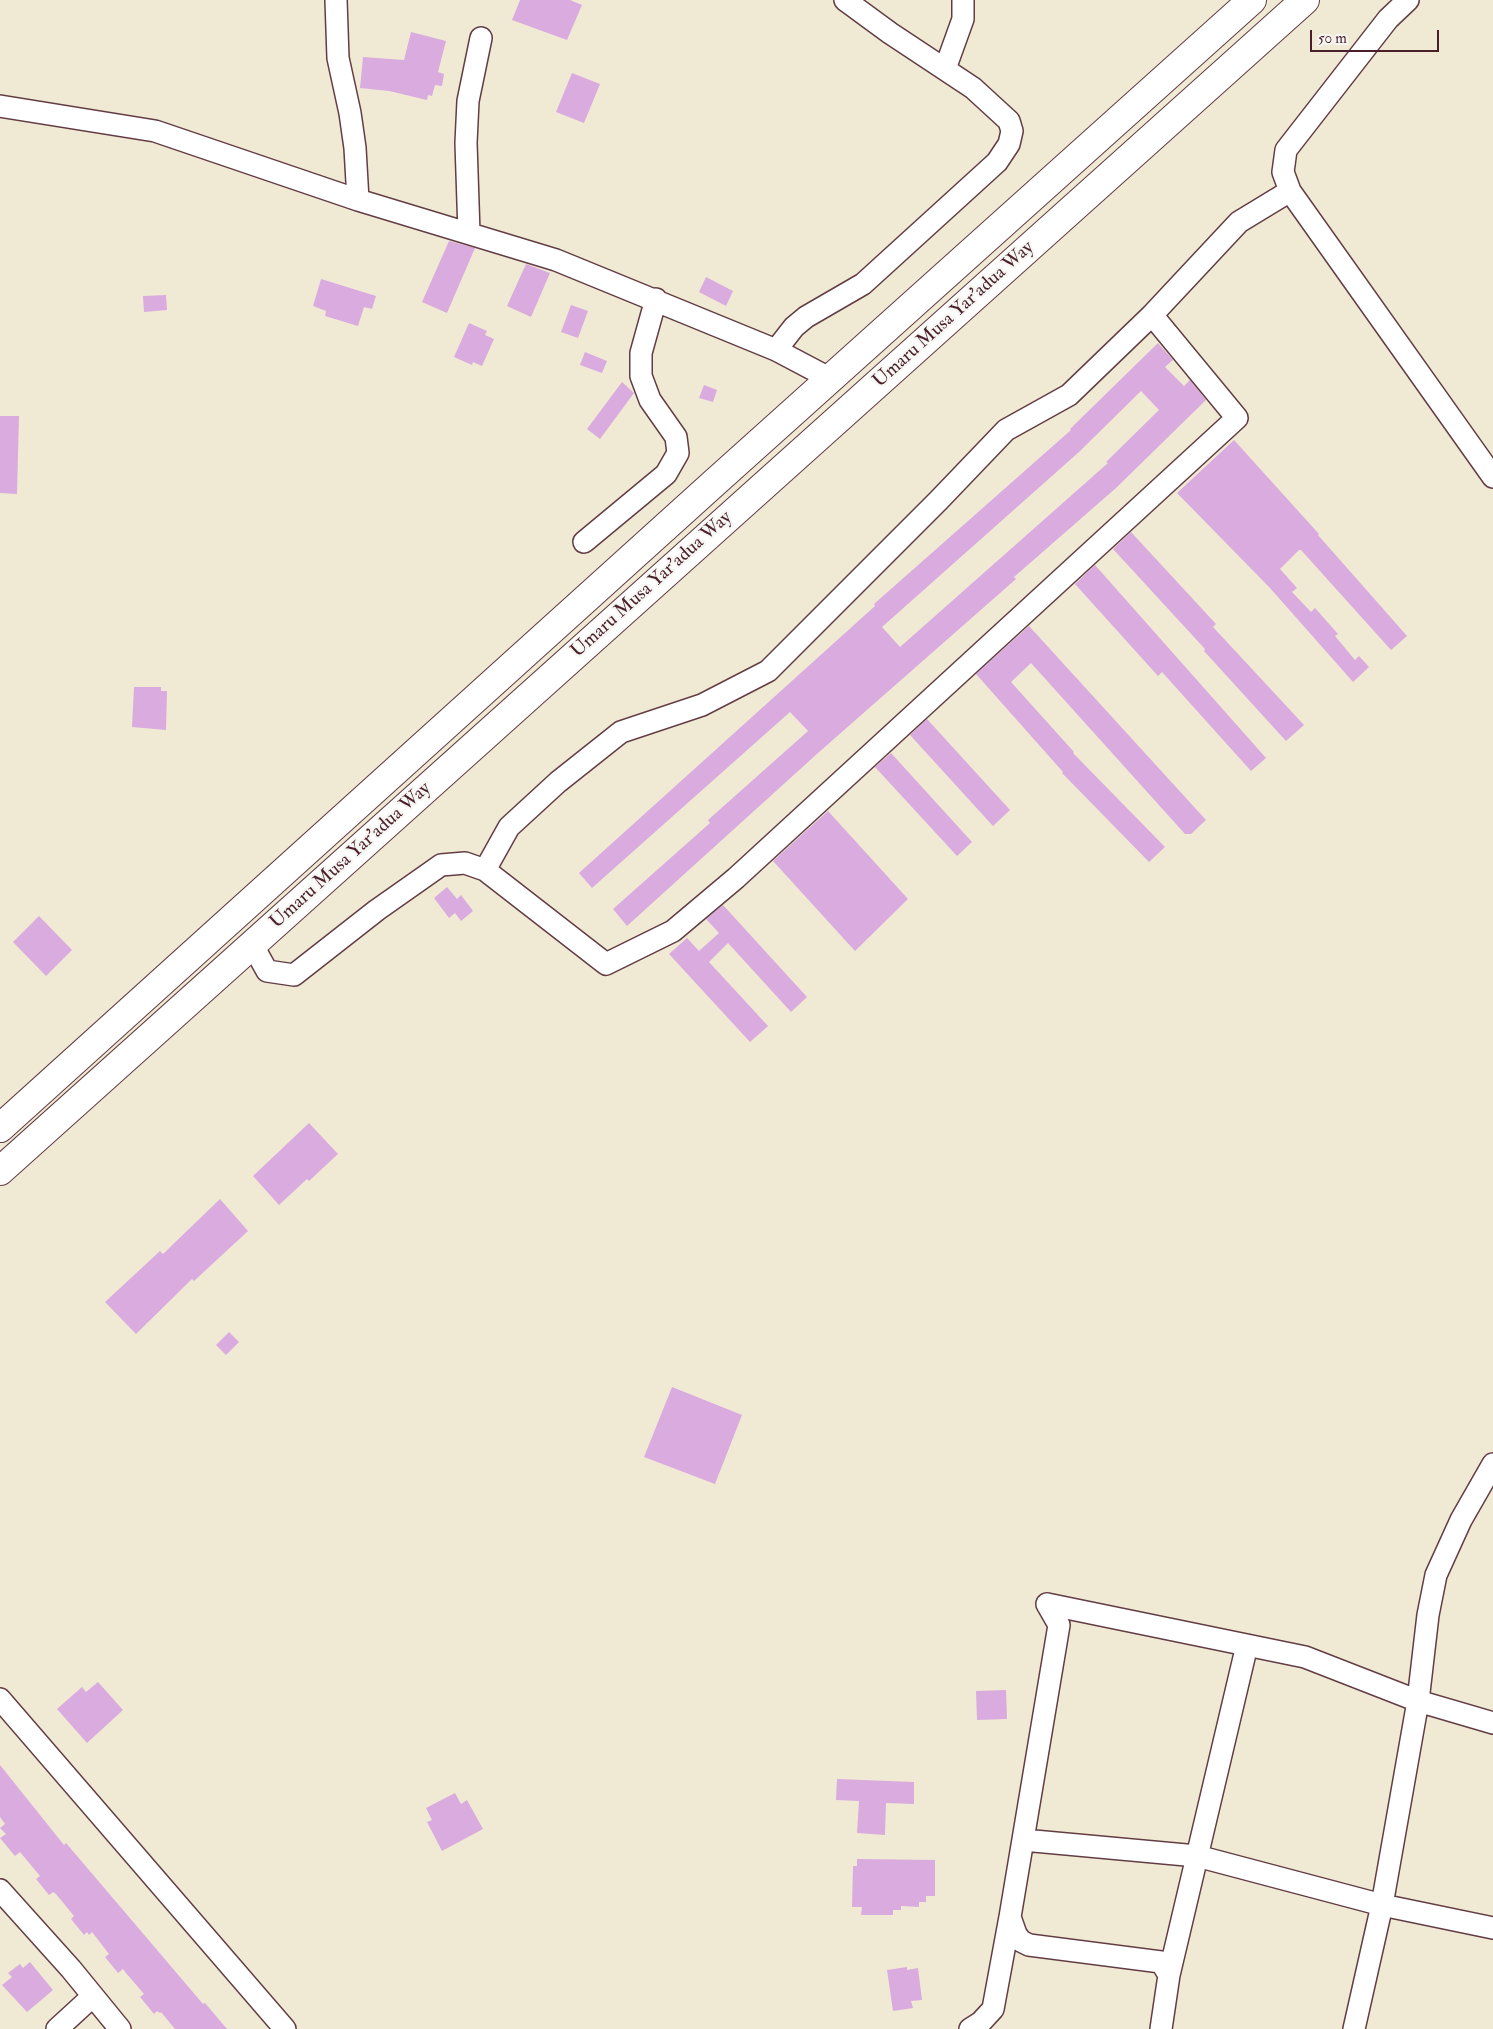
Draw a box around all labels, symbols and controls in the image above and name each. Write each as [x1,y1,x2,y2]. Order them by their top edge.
scale bar [1313,20,1442,52]
text: 50 m [1318,29,1347,48]
street label: Umaru Musa Yar'adua Way [869,237,1039,393]
street label: Umaru Musa Yar'adua Way [567,507,737,663]
street label: Umaru Musa Yar'adua Way [266,778,436,934]

